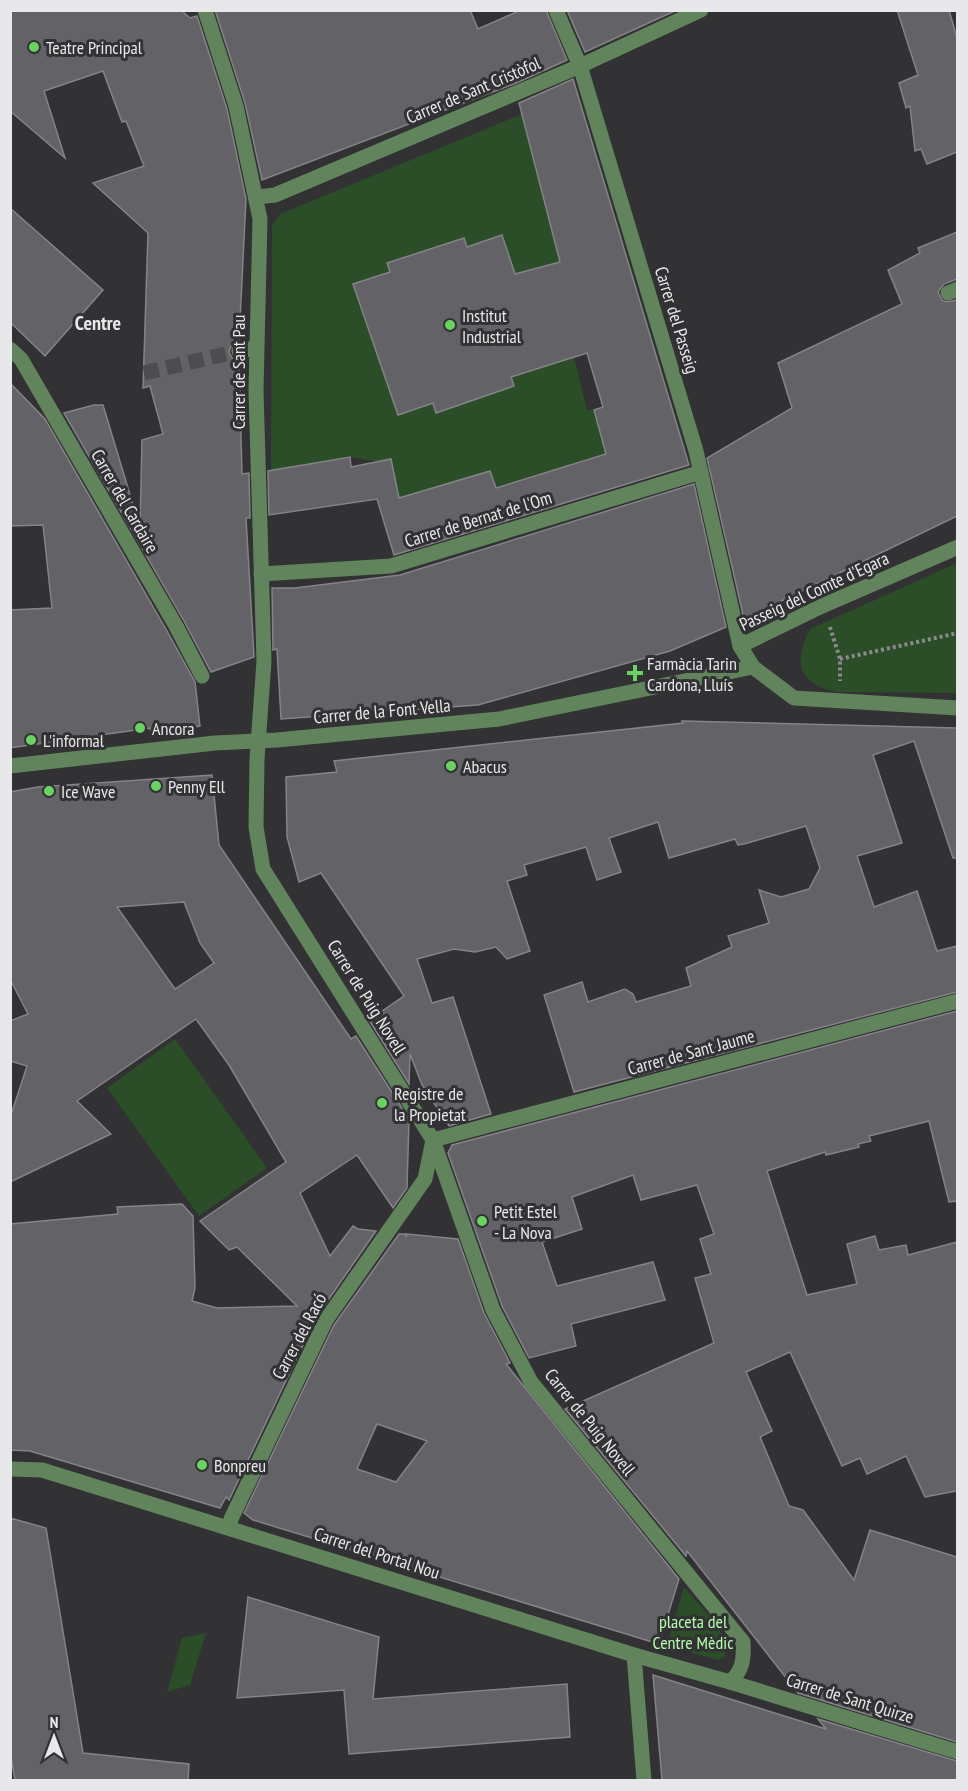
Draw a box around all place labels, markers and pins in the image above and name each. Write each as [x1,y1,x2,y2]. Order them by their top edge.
place label: Teatre Principal [46,36,143,59]
marker: Teatre Principal [27,40,41,54]
place label: Institut Industrial [462,304,522,348]
marker: Institut Industrial [443,318,457,332]
place label: Farmàcia Tarin Cardona, Lluís [647,652,737,696]
marker: Farmàcia Tarin Cardona, Lluís [628,666,642,680]
place label: Ancora [152,717,194,740]
marker: Ancora [133,721,147,735]
place label: L'informal [43,729,105,752]
marker: L'informal [24,733,38,747]
place label: Abacus [463,755,507,778]
marker: Abacus [444,759,458,773]
place label: Penny Ell [168,775,226,798]
marker: Penny Ell [149,779,163,793]
place label: Ice Wave [61,780,115,803]
marker: Ice Wave [42,784,56,798]
place label: Registre de la Propietat [394,1082,466,1126]
marker: Registre de la Propietat [375,1096,389,1110]
place label: Petit Estel - La Nova [494,1200,558,1244]
marker: Petit Estel - La Nova [475,1214,489,1228]
place label: Bonpreu [214,1454,266,1477]
marker: Bonpreu [195,1458,209,1472]

